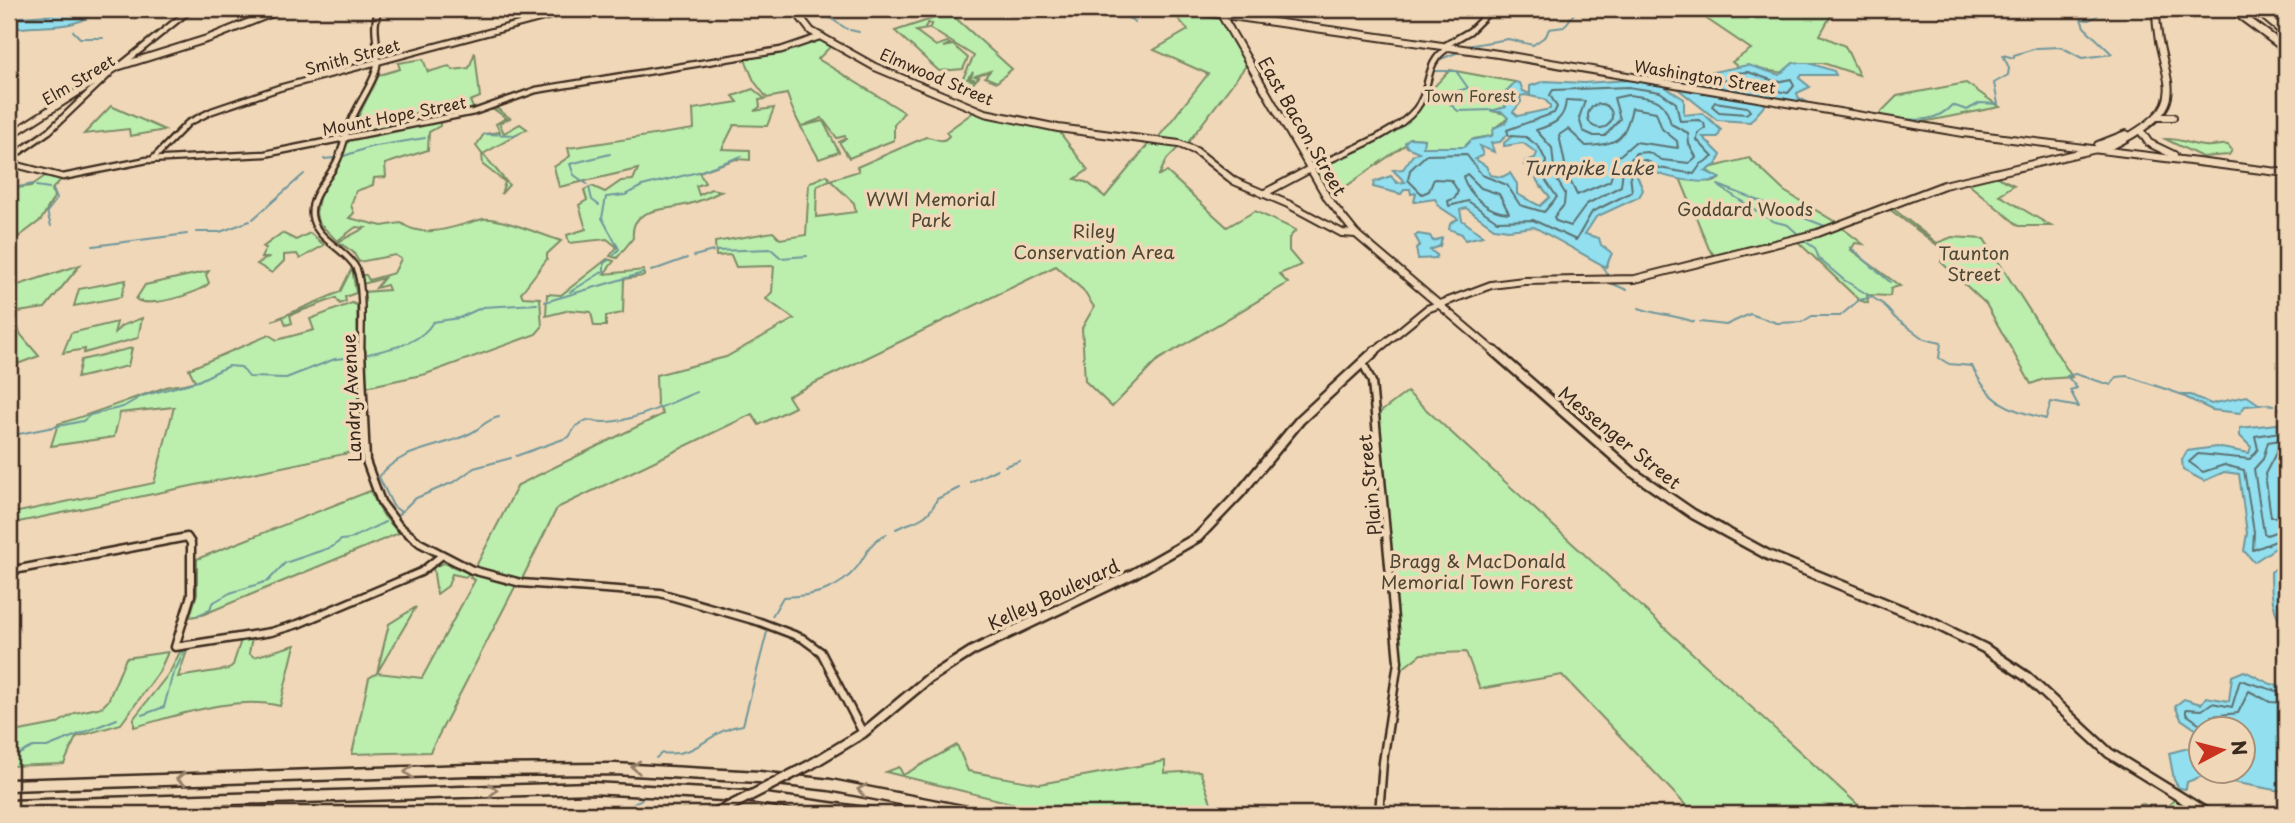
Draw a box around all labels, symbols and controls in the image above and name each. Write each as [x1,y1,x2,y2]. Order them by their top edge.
street label: Smith Street [302,32,403,80]
street label: Elmwood Street [877,41,998,111]
street label: Elm Street [37,48,119,110]
street label: East Bacon Street [1252,51,1354,201]
street label: Washington Street [1632,53,1778,99]
park label: Town Forest [1424,83,1516,107]
street label: Mount Hope Street [320,89,469,141]
water label: Turnpike Lake [1523,153,1654,181]
park label: WWI Memorial Park [866,185,996,233]
park label: Goddard Woods [1677,195,1813,222]
park label: Riley Conservation Area [1013,217,1175,265]
park label: Taunton Street [1938,239,2010,287]
street label: Landry Avenue [334,333,368,463]
street label: Messenger Street [1553,379,1687,495]
street label: Plain Street [1350,433,1388,537]
park label: Bragg & MacDonald Memorial Town Forest [1381,547,1573,595]
street label: Kelley Boulevard [983,552,1123,636]
north arrow [2186,714,2256,784]
text: N [2225,739,2255,757]
one-way arrow [630,760,641,775]
one-way arrow [403,764,413,780]
one-way arrow [175,772,186,787]
one-way arrow [488,782,499,797]
one-way arrow [856,783,868,798]

